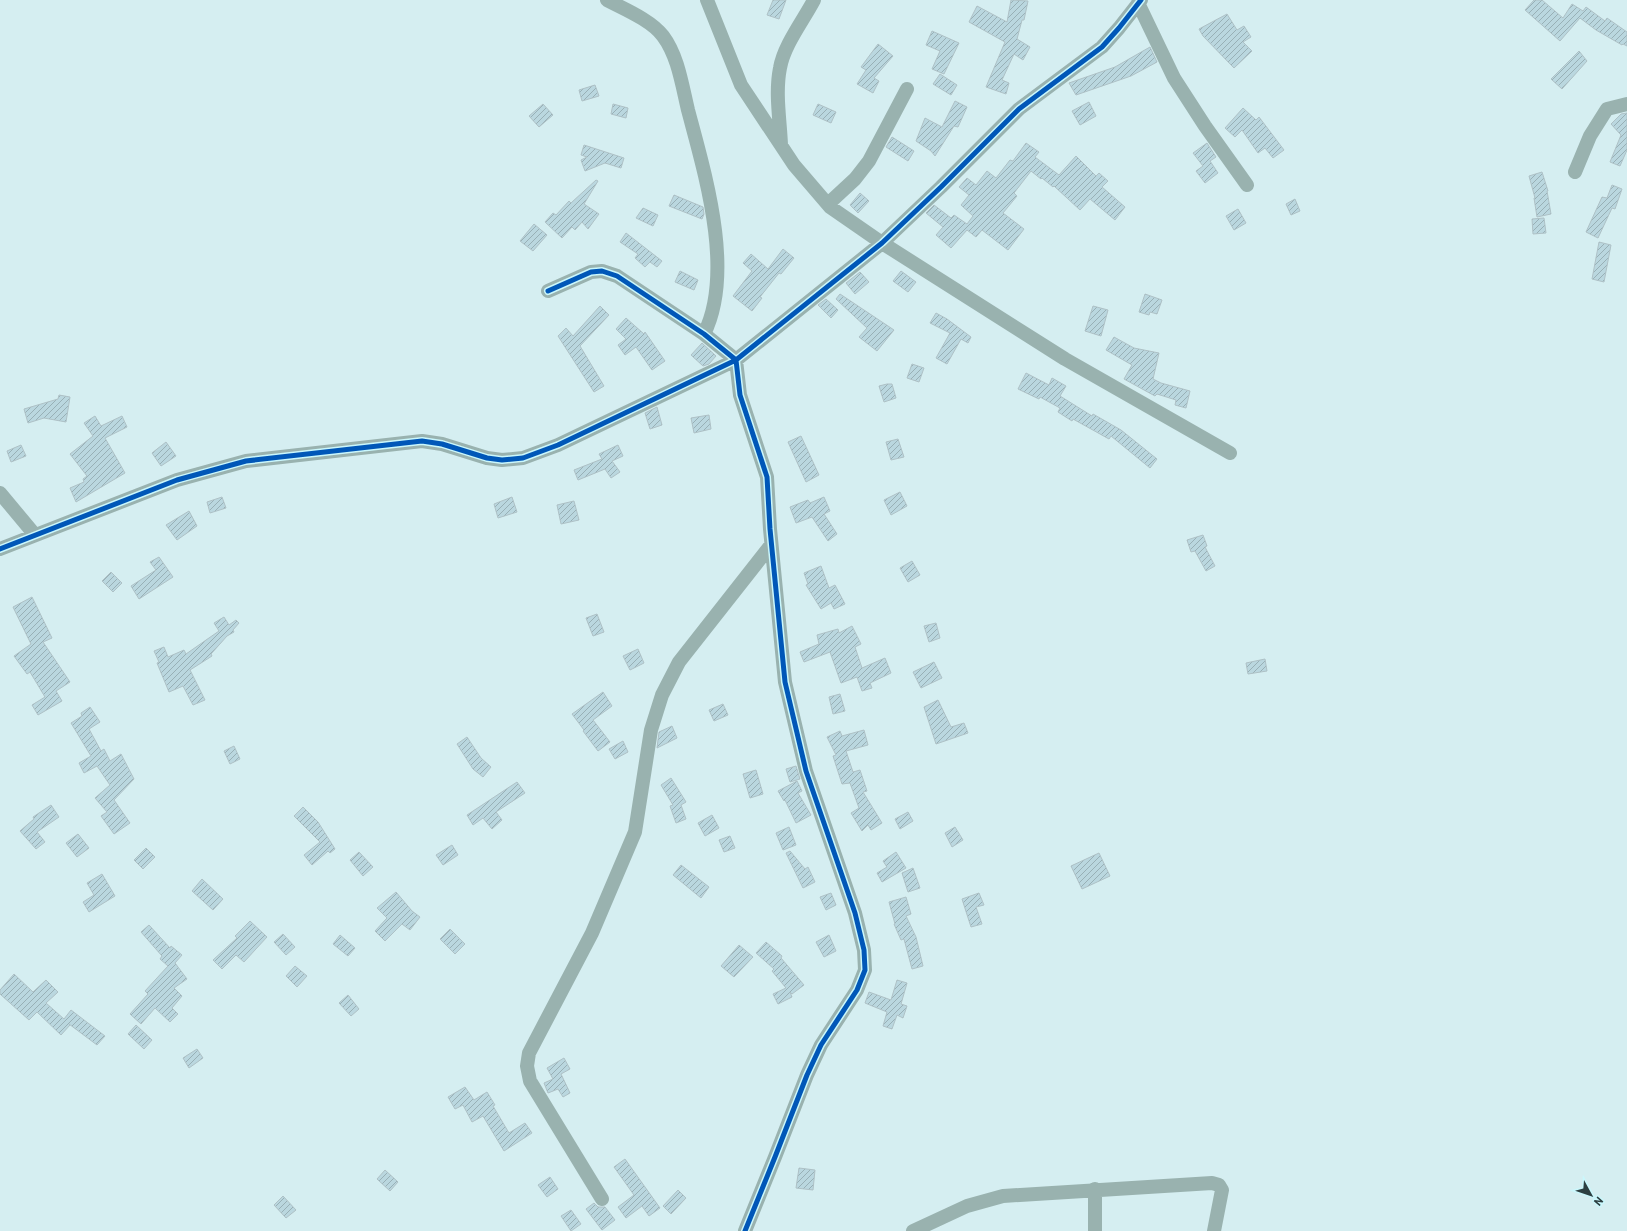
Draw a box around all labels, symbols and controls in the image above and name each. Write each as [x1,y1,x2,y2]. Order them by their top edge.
north arrow [1571,1175,1611,1215]
text: N [1592,1195,1606,1209]

